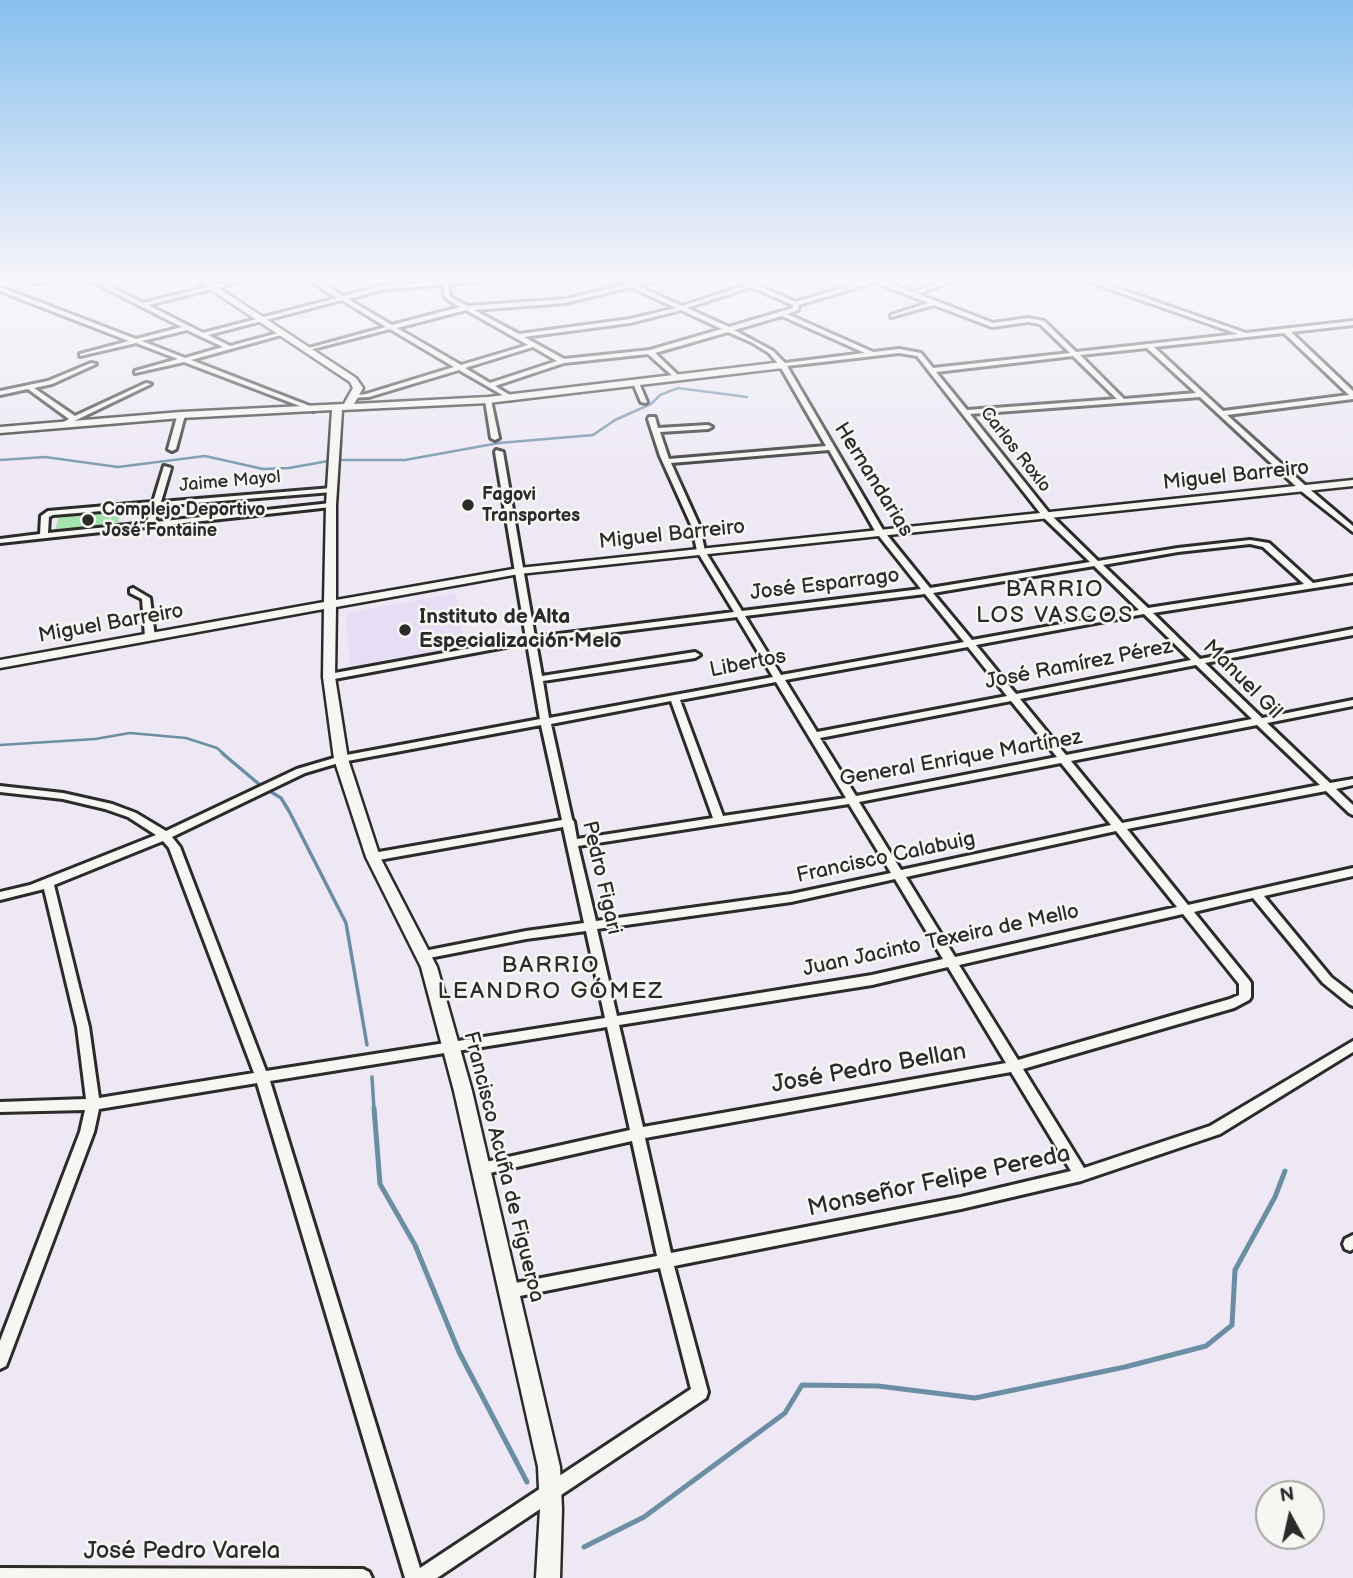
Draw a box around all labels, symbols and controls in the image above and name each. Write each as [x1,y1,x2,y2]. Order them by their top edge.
street label: Carlos Roxlo [975,403,1055,497]
street label: Hernandarias [828,418,918,542]
street label: Miguel Barreiro [1162,456,1310,496]
street label: Jaime Mayol [179,467,281,497]
place label: Fagovi Transportes [482,484,580,526]
marker: Fagovi Transportes [460,497,476,513]
place label: Complejo Deportivo José Fontaine [102,499,265,542]
marker: Complejo Deportivo José Fontaine [80,512,96,528]
street label: Miguel Barreiro [598,515,746,555]
street label: José Esparrago [749,563,901,607]
district label: BARRIO LOS VASCOS [977,576,1133,630]
street label: Miguel Barreiro [36,599,186,649]
place label: Instituto de Alta Especialización Melo [419,605,622,655]
marker: Instituto de Alta Especialización Melo [397,622,413,638]
street label: José Ramírez Pérez [983,634,1175,696]
street label: Manuel Gil [1197,635,1287,725]
street label: Libertos [708,644,788,684]
street label: General Enrique Martínez [838,725,1084,793]
street label: Pedro Figari [576,819,626,937]
street label: Francisco Calabuig [794,827,978,889]
street label: Juan Jacinto Texeira de Mello [801,899,1081,983]
district label: BARRIO LEANDRO GÓMEZ [439,952,663,1006]
street label: Francisco Acuña de Figueroa [457,1029,549,1305]
street label: José Pedro Bellan [769,1038,969,1100]
street label: Monseñor Felipe Pereda [805,1140,1073,1224]
north arrow [1255,1480,1325,1550]
text: N [1279,1483,1296,1508]
street label: José Pedro Varela [84,1538,280,1566]

